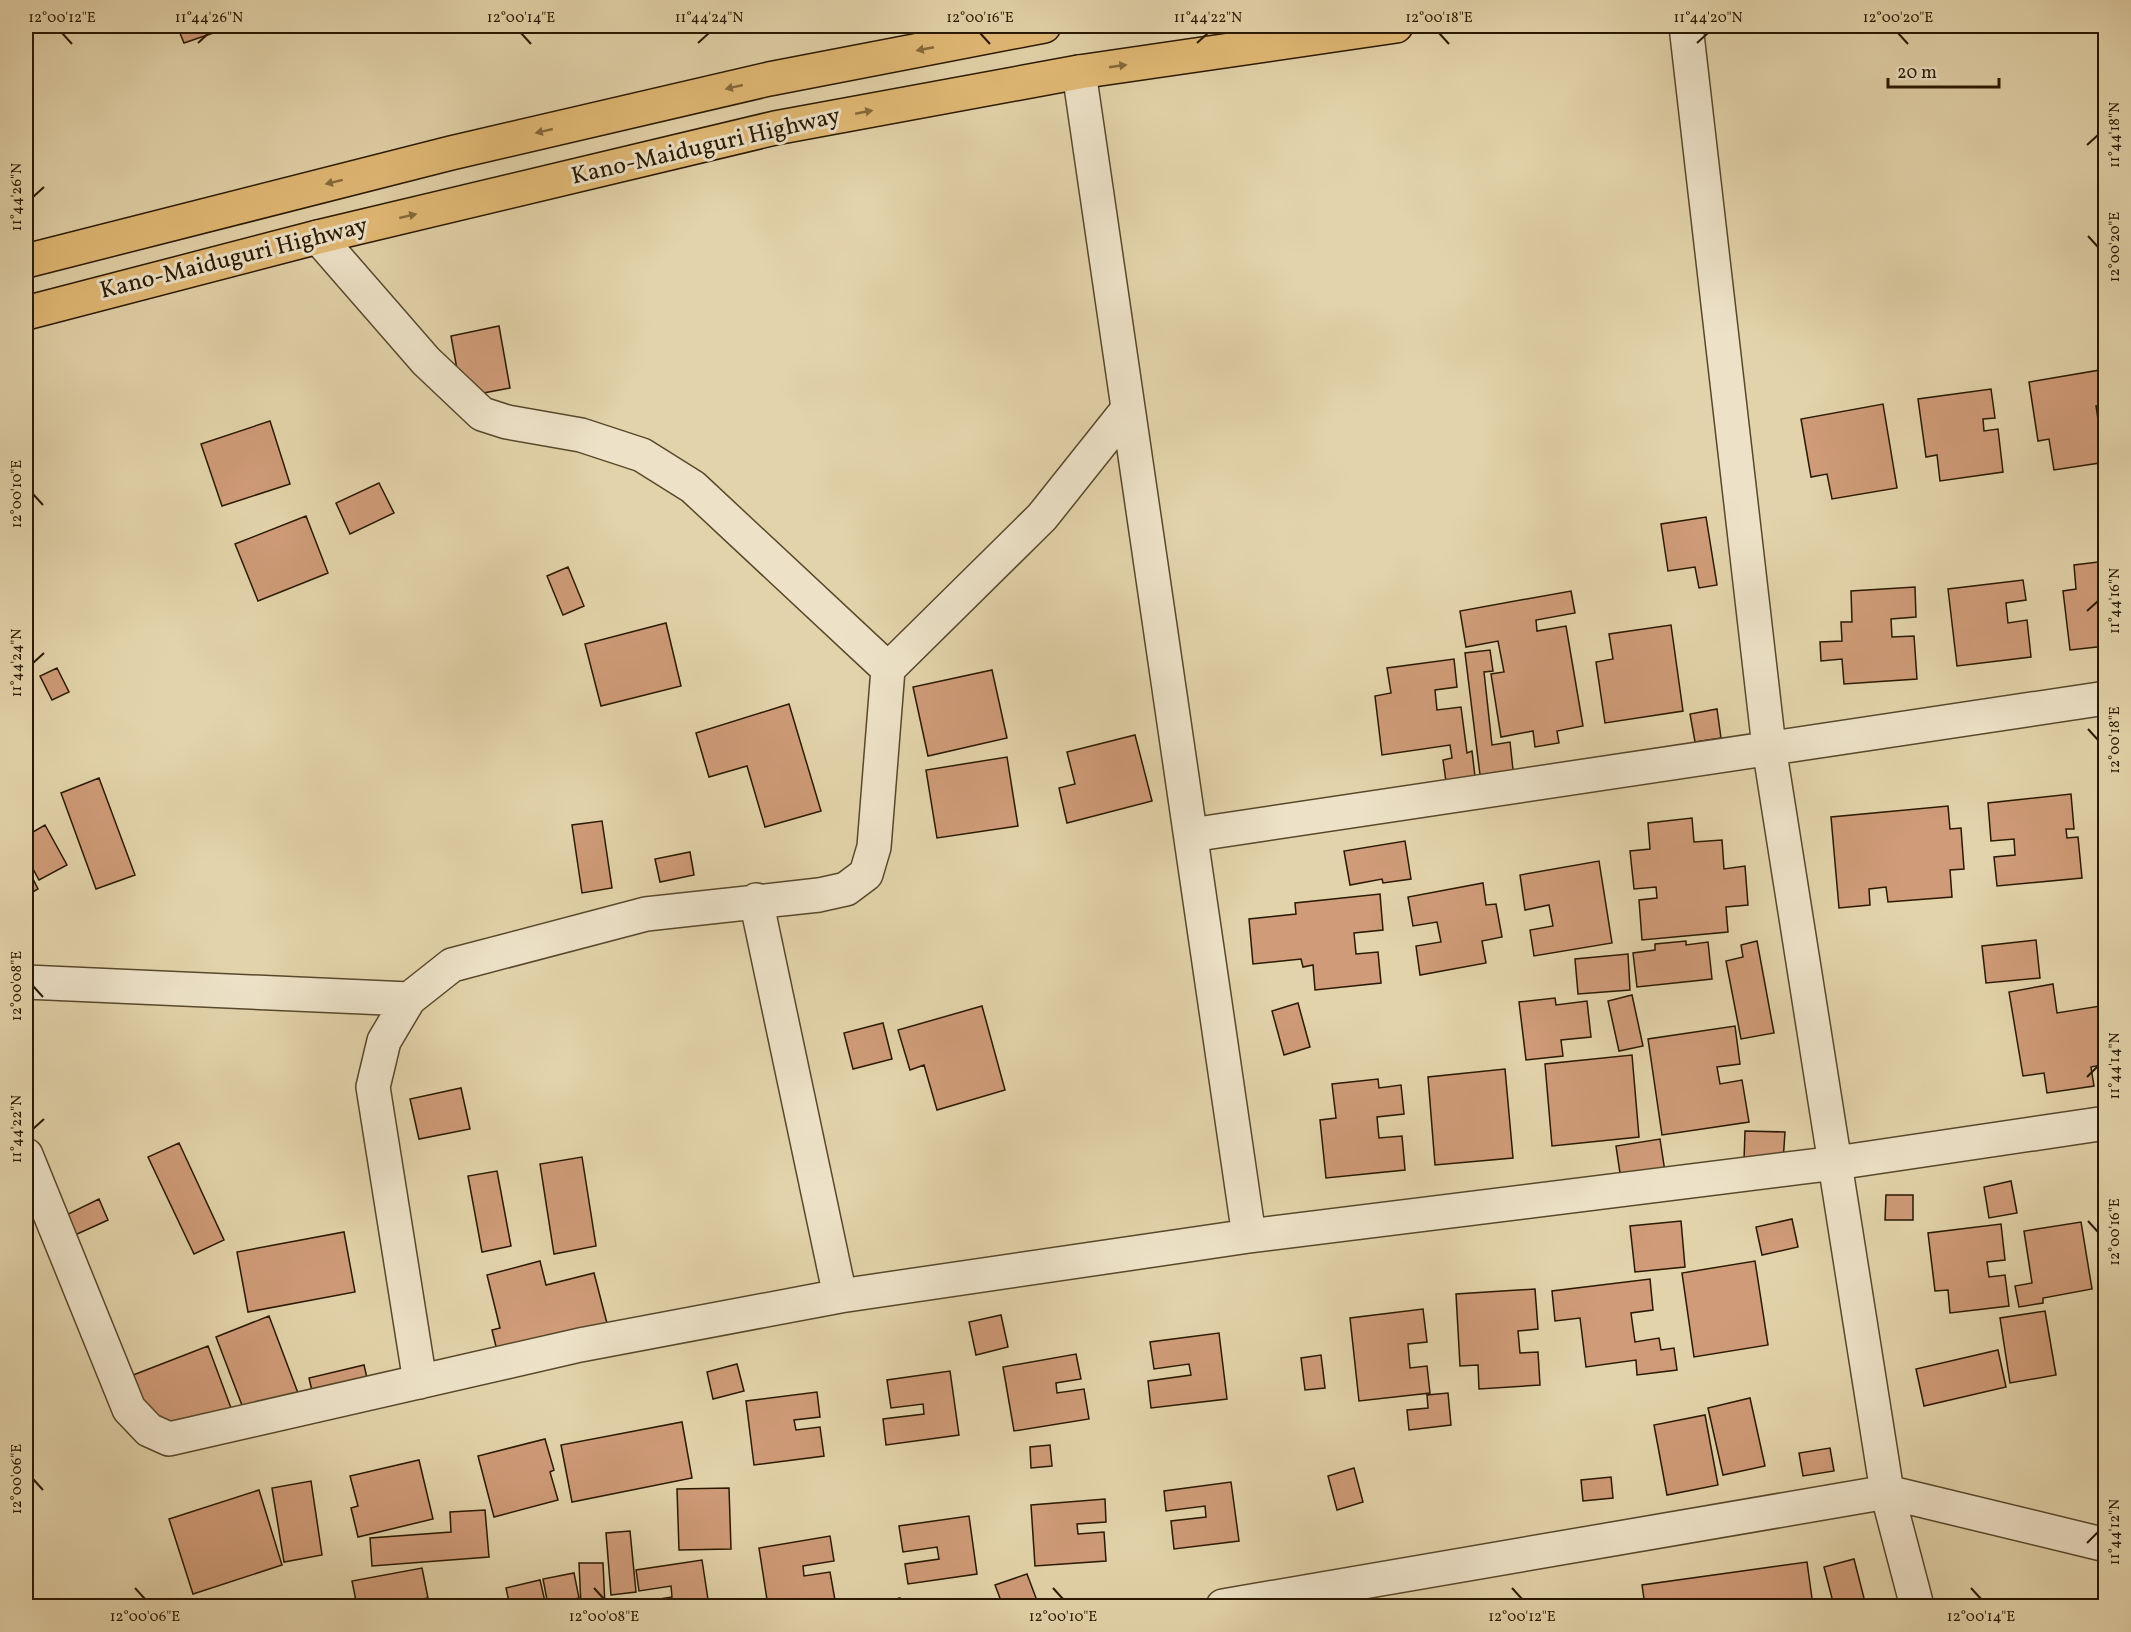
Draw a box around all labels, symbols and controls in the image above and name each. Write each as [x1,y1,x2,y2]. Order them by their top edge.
text: 12°00'12"E [28,8,96,29]
text: 11°44'26"N [175,8,243,29]
text: 12°00'14"E [487,8,555,29]
text: 11°44'24"N [675,8,743,29]
text: 12°00'16"E [946,8,1014,29]
text: 11°44'22"N [1174,8,1242,29]
text: 12°00'18"E [1405,8,1473,29]
text: 11°44'20"N [1673,8,1743,29]
text: 12°00'20"E [1863,8,1933,29]
one-way arrow [915,45,934,54]
scale bar [1888,51,1999,89]
text: 20 m [1897,61,1937,86]
one-way arrow [1109,62,1128,71]
one-way arrow [724,83,743,93]
street label: Kano-Maiduguri Highway [568,99,844,195]
text: 11°44'18"N [2105,102,2126,168]
one-way arrow [855,107,874,116]
one-way arrow [535,127,553,137]
text: 11°44'26"N [7,163,28,231]
one-way arrow [325,178,343,188]
street label: Kano-Maiduguri Highway [96,209,372,309]
one-way arrow [399,210,417,220]
text: 12°00'20"E [2105,212,2126,282]
text: 12°00'10"E [7,460,28,528]
text: 11°44'16"N [2105,568,2126,634]
text: 11°44'24"N [7,629,28,697]
text: 12°00'18"E [2105,706,2126,774]
text: 12°00'08"E [7,951,28,1021]
text: 11°44'14"N [2105,1032,2126,1100]
text: 11°44'22"N [7,1095,28,1163]
text: 12°00'16"E [2105,1198,2126,1266]
text: 12°00'06"E [7,1444,28,1514]
text: 11°44'12"N [2105,1499,2126,1565]
text: 12°00'06"E [110,1607,180,1628]
text: 12°00'08"E [569,1607,639,1628]
text: 12°00'10"E [1029,1607,1097,1628]
text: 12°00'12"E [1488,1607,1556,1628]
text: 12°00'14"E [1947,1607,2015,1628]

